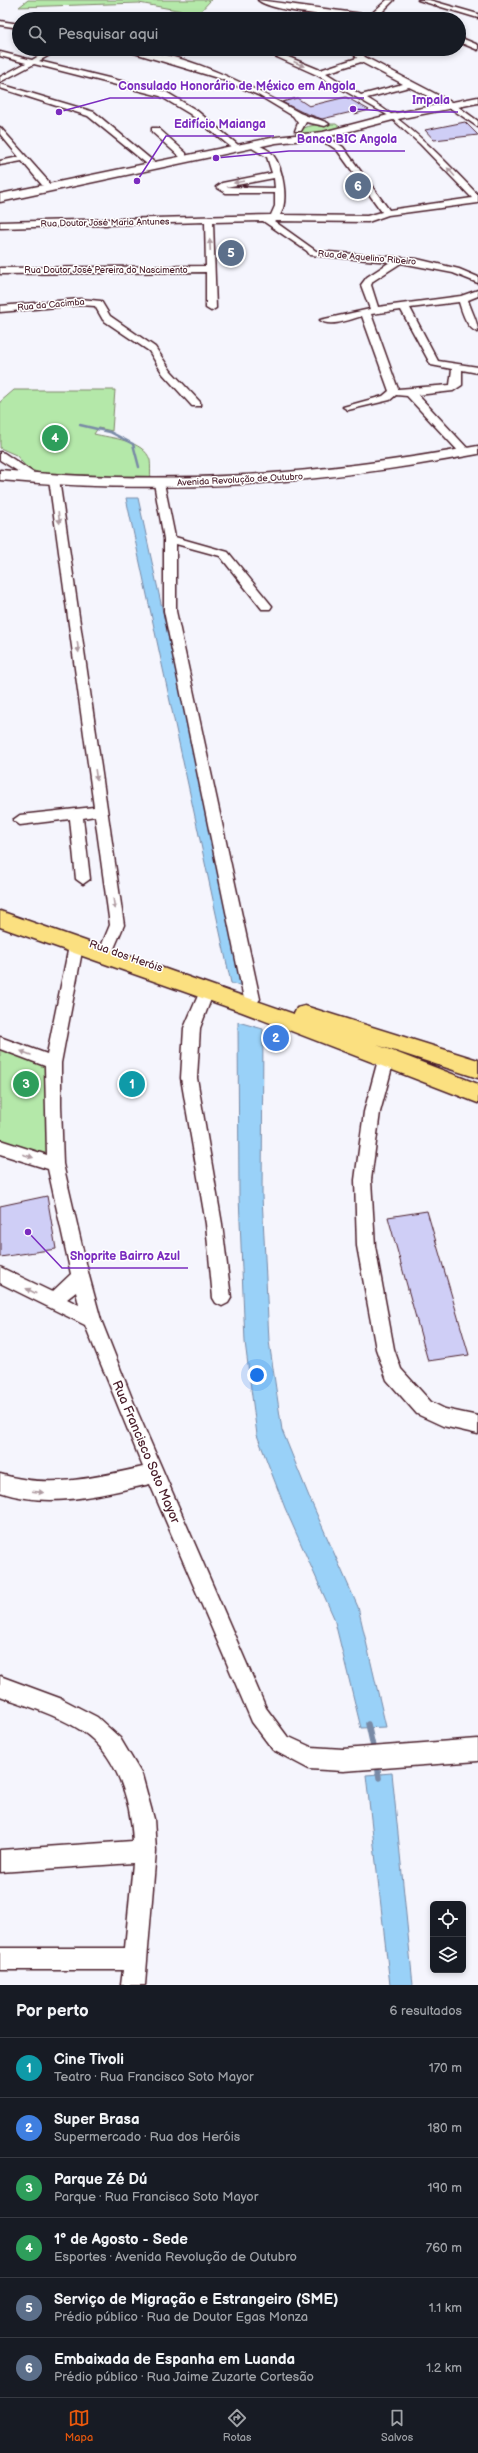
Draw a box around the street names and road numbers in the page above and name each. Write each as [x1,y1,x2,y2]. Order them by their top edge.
street label: Rua Doutor José Maria Antunes [40,216,170,230]
street label: Rua de Aquelino Ribeiro [317,248,417,268]
street label: Rua Doutor José Pereira do Nascimento [24,265,188,276]
street label: Rua da Cacimba [17,297,85,313]
street label: Avenida Revolução de Outubro [177,471,303,489]
street label: Rua dos Heróis [88,937,165,975]
street label: Rua Francisco Soto Mayor [109,1378,184,1526]

